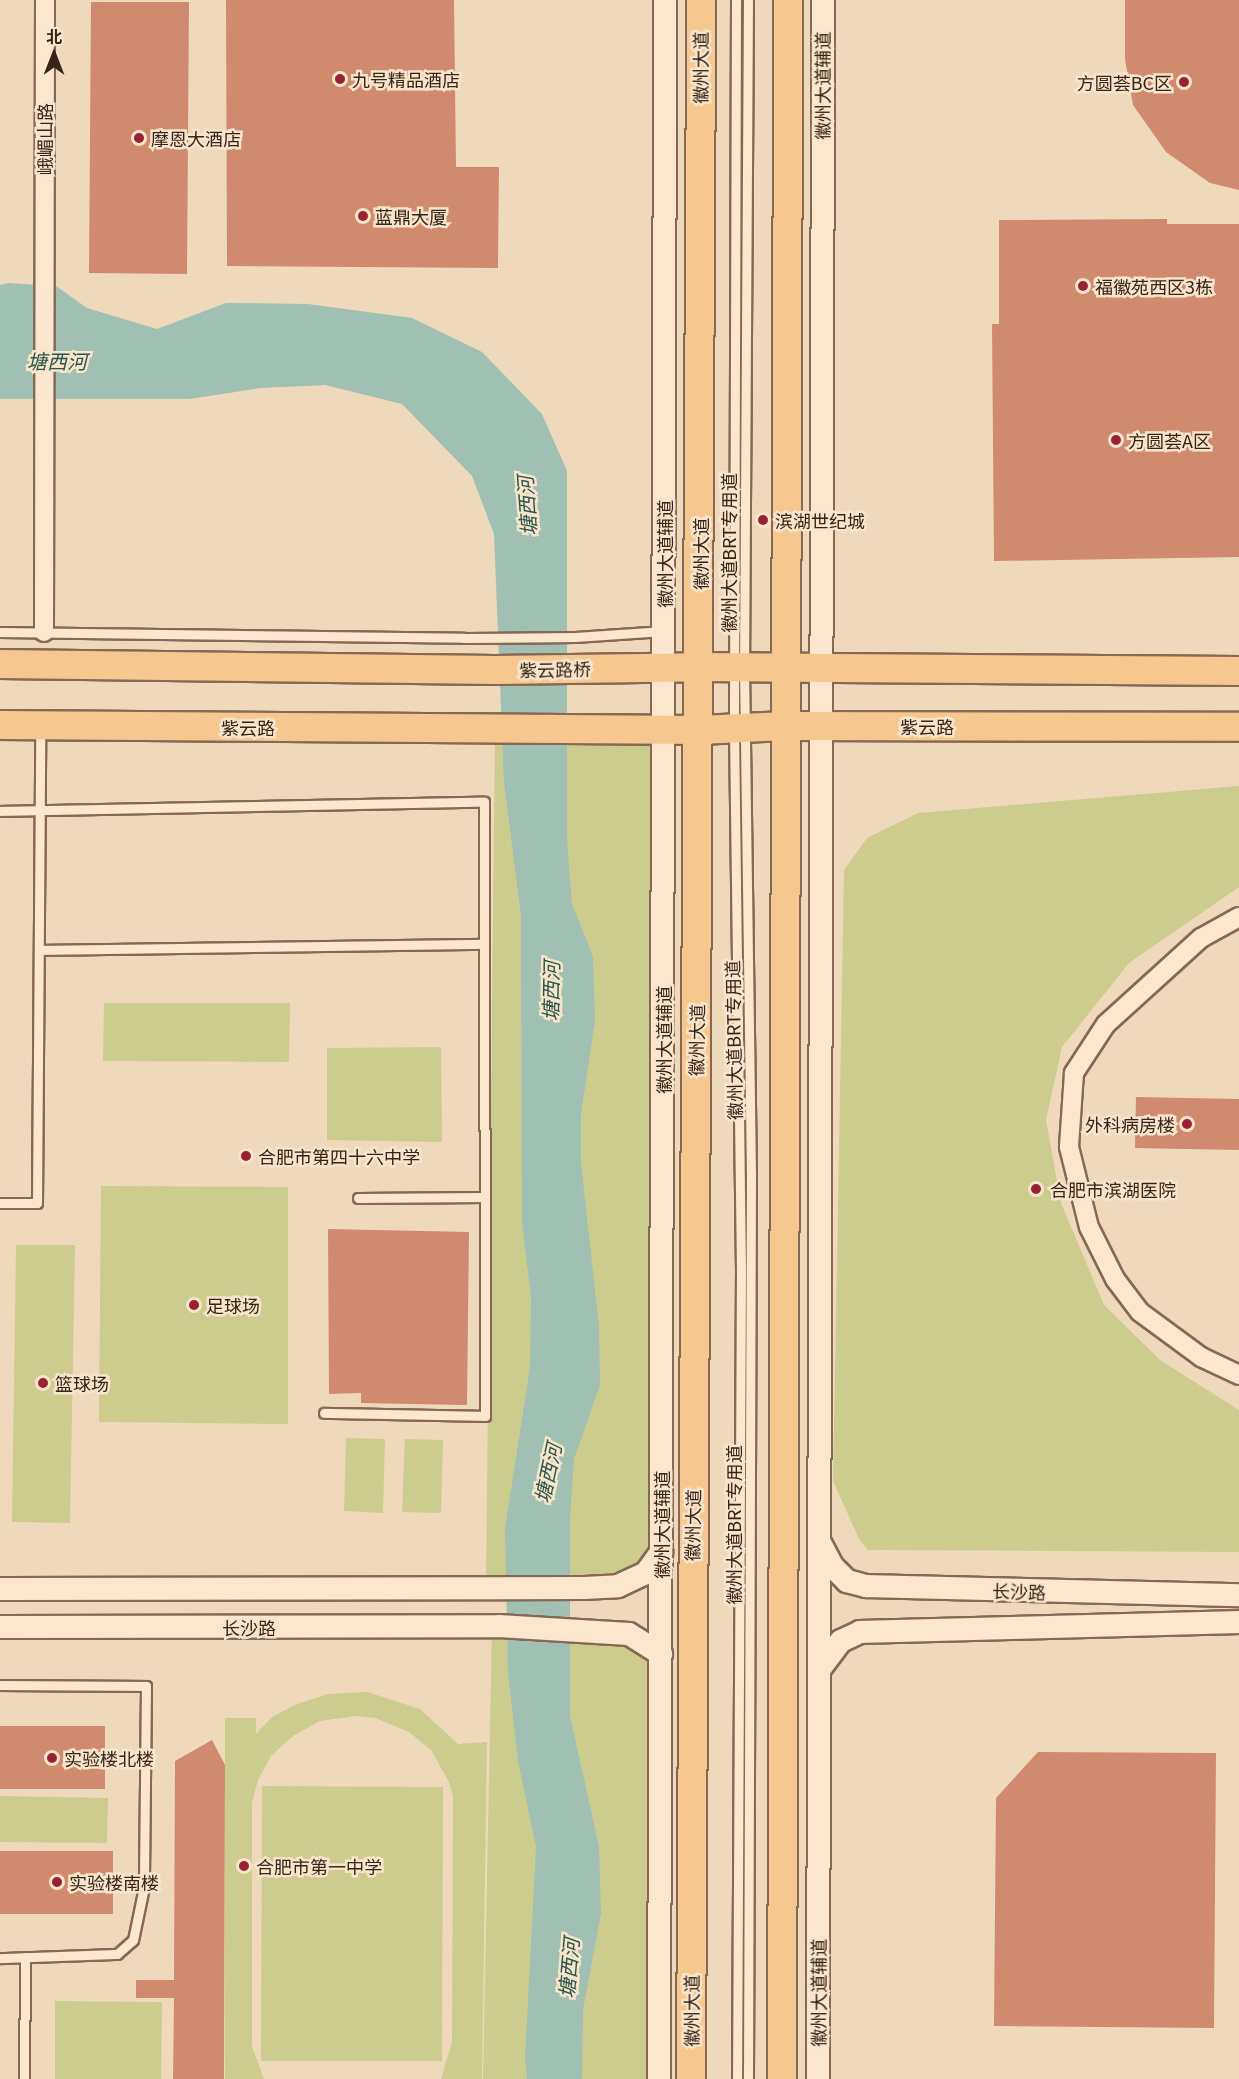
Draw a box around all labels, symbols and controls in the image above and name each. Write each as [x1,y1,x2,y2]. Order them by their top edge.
north arrow [24,24,84,84]
text: 北 [46,24,62,48]
street label: 徽州大道 [689,32,711,104]
street label: 徽州大道辅道 [811,32,833,140]
place label: 九号精品酒店 [352,68,460,90]
place label: 方圆荟BC区 [1077,71,1172,93]
marker: 九号精品酒店 [333,72,347,86]
marker: 方圆荟BC区 [1177,75,1191,89]
street label: 峨嵋山路 [33,103,55,175]
place label: 摩恩大酒店 [151,127,241,149]
marker: 摩恩大酒店 [132,131,146,145]
place label: 蓝鼎大厦 [375,205,447,227]
marker: 蓝鼎大厦 [356,209,370,223]
place label: 福徽苑西区3栋 [1095,275,1213,297]
marker: 福徽苑西区3栋 [1076,279,1090,293]
water label: 塘西河 [27,348,87,372]
place label: 方圆荟A区 [1128,429,1211,451]
marker: 方圆荟A区 [1109,433,1123,447]
street label: 徽州大道BRT专用道 [717,473,739,633]
water label: 塘西河 [512,475,540,537]
street label: 徽州大道辅道 [653,500,675,608]
place label: 滨湖世纪城 [775,509,865,531]
marker: 滨湖世纪城 [756,513,770,527]
street label: 徽州大道 [689,518,711,590]
street label: 紫云路桥 [519,658,591,680]
street label: 紫云路 [900,715,954,737]
street label: 紫云路 [221,716,275,738]
street label: 徽州大道BRT专用道 [721,960,745,1120]
water label: 塘西河 [537,961,563,1021]
street label: 徽州大道辅道 [652,986,674,1094]
street label: 徽州大道 [685,1004,707,1076]
place label: 外科病房楼 [1085,1113,1175,1135]
marker: 外科病房楼 [1180,1117,1194,1131]
place label: 合肥市第四十六中学 [258,1145,420,1167]
marker: 合肥市第四十六中学 [239,1149,253,1163]
place label: 合肥市滨湖医院 [1050,1178,1176,1200]
marker: 合肥市滨湖医院 [1027,1180,1045,1198]
place label: 足球场 [206,1294,260,1316]
marker: 足球场 [187,1298,201,1312]
place label: 篮球场 [55,1372,109,1394]
marker: 篮球场 [36,1376,50,1390]
water label: 塘西河 [529,1441,565,1505]
street label: 徽州大道BRT专用道 [722,1445,744,1605]
street label: 徽州大道辅道 [650,1471,672,1579]
street label: 徽州大道 [681,1489,703,1561]
street label: 长沙路 [992,1579,1046,1603]
street label: 长沙路 [222,1616,276,1638]
place label: 实验楼北楼 [64,1747,154,1769]
marker: 实验楼北楼 [45,1751,59,1765]
place label: 合肥市第一中学 [256,1855,382,1877]
marker: 合肥市第一中学 [237,1859,251,1873]
place label: 实验楼南楼 [69,1871,159,1893]
marker: 实验楼南楼 [50,1875,64,1889]
water label: 塘西河 [553,1937,583,1999]
street label: 徽州大道辅道 [807,1939,829,2047]
street label: 徽州大道 [680,1975,702,2047]

